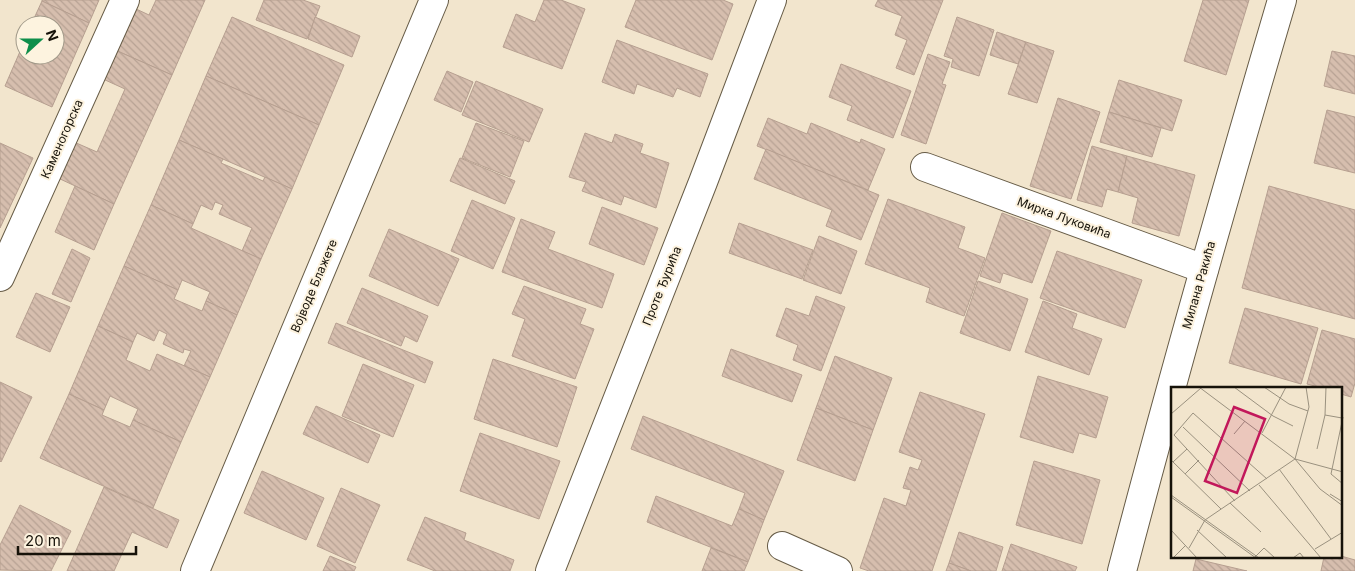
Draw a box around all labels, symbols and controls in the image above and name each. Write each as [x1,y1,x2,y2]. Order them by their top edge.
north arrow [15,15,65,65]
text: N [43,27,62,43]
street label: Каменогорска [37,97,86,181]
street label: Мирка Луковића [1015,194,1113,241]
street label: Војводе Блажете [287,237,340,335]
street label: Милана Ракића [1179,239,1218,330]
street label: Проте Ђурића [639,244,684,328]
inset map [1171,387,1342,558]
scale bar [18,524,135,556]
text: 20 m [25,531,61,550]

